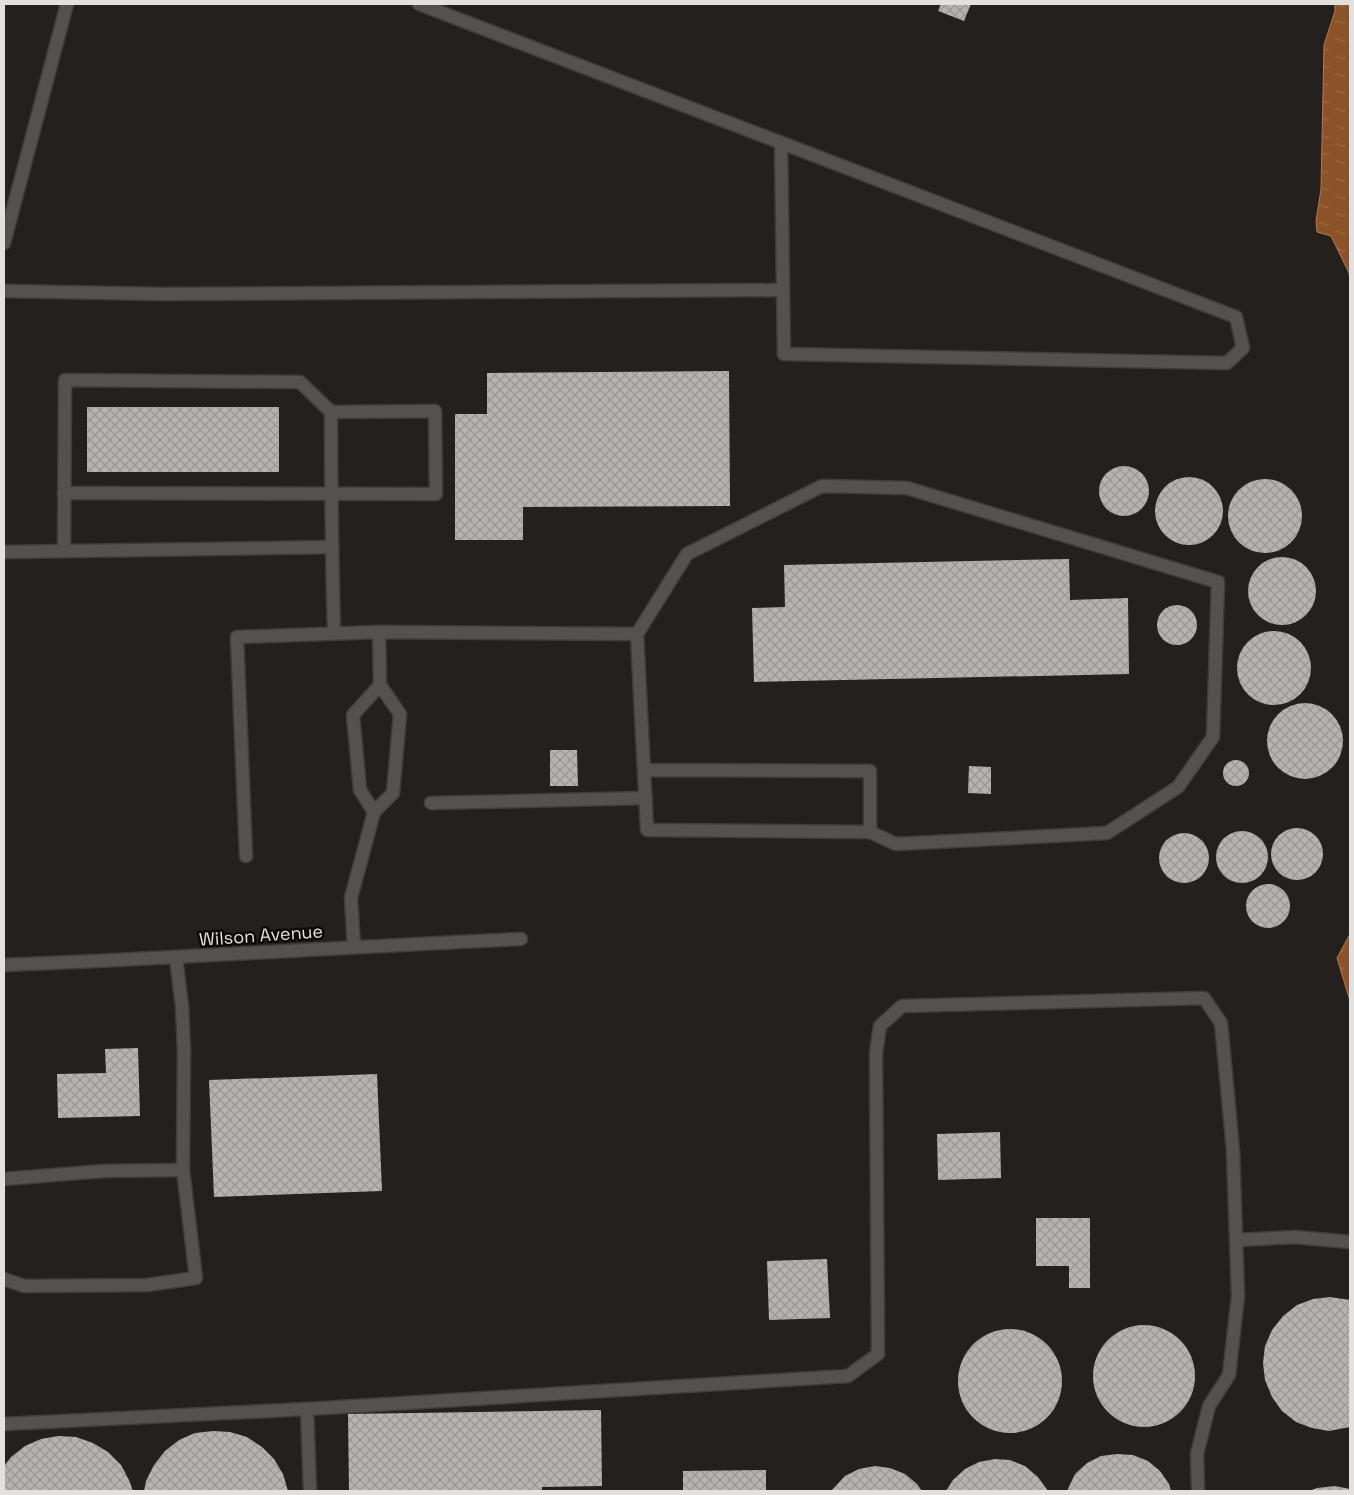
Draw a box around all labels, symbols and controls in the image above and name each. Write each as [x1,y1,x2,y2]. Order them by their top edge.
street label: Wilson Avenue [198,919,324,951]

